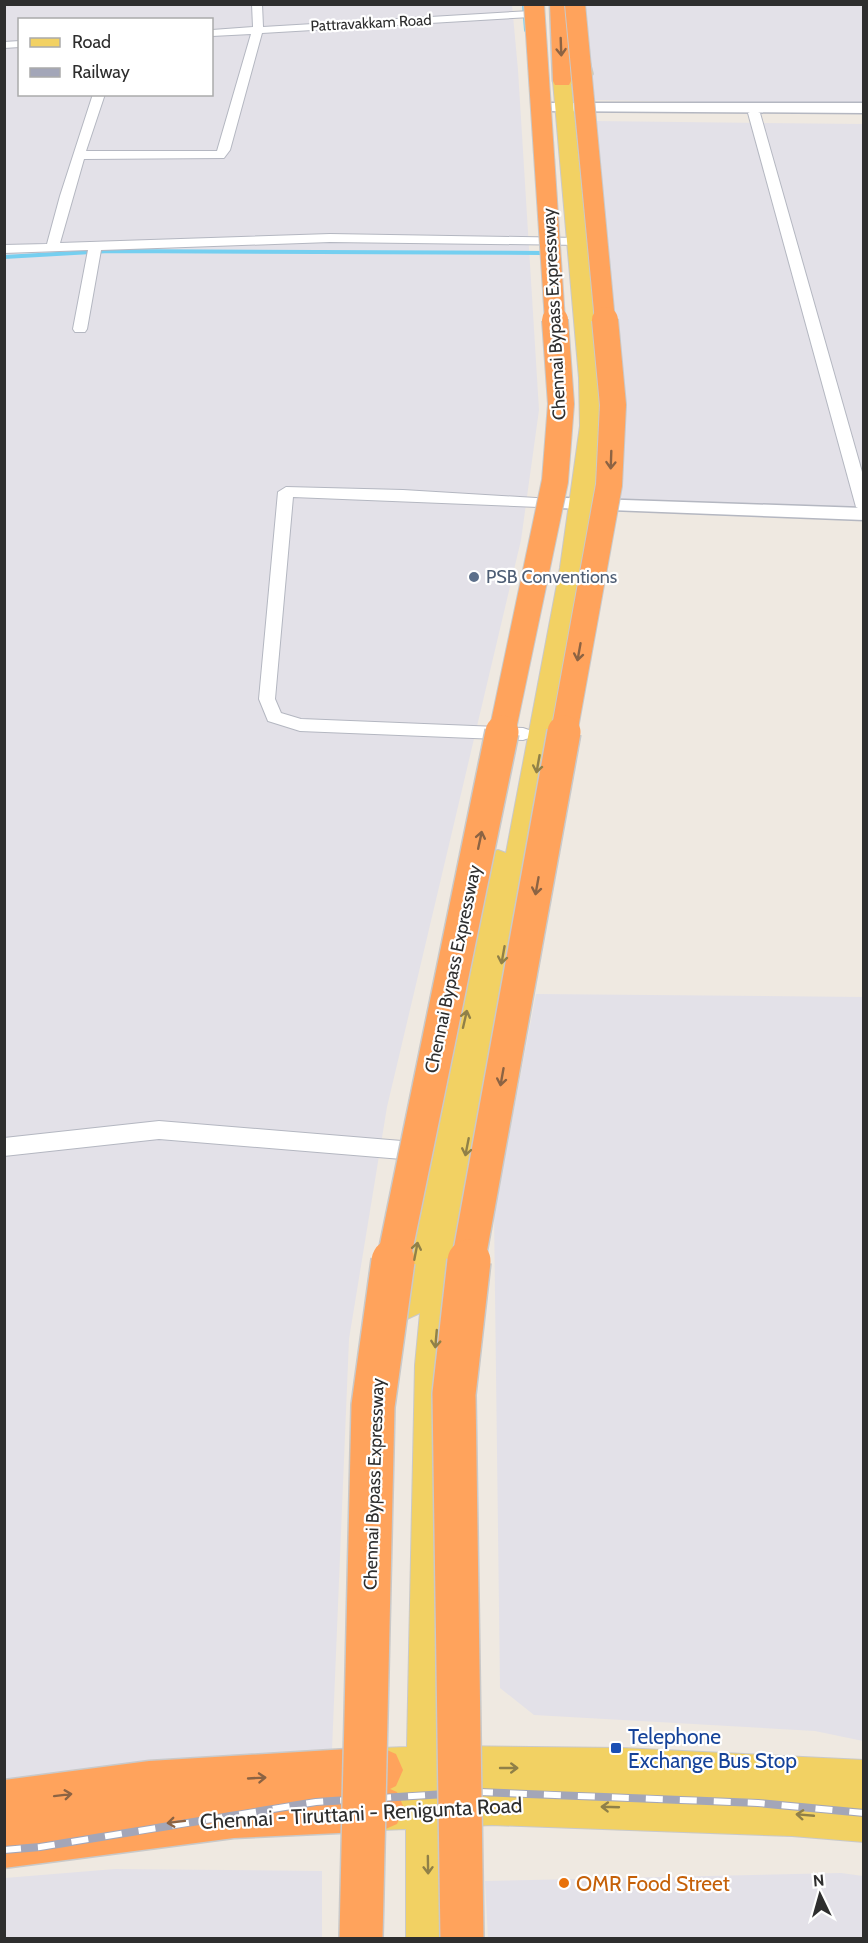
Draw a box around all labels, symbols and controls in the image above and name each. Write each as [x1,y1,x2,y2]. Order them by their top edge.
street label: Pattravakkam Road [310,11,432,35]
legend [18,18,213,96]
text: Road [72,31,111,53]
one-way arrow [555,36,567,56]
text: Railway [72,61,130,83]
street label: Chennai Bypass Expressway [537,207,571,421]
one-way arrow [605,450,616,470]
place label: PSB Conventions [486,566,617,588]
marker: PSB Conventions [467,570,481,584]
one-way arrow [573,642,584,662]
one-way arrow [532,753,543,773]
one-way arrow [475,831,486,851]
street label: Chennai Bypass Expressway [420,863,486,1075]
one-way arrow [531,875,542,895]
one-way arrow [497,945,508,965]
one-way arrow [460,1010,472,1029]
one-way arrow [496,1067,507,1087]
one-way arrow [462,1137,473,1156]
one-way arrow [411,1242,422,1261]
one-way arrow [430,1329,441,1349]
street label: Chennai Bypass Expressway [359,1378,389,1590]
place label: Telephone Exchange Bus Stop [628,1724,797,1773]
marker: Telephone Exchange Bus Stop [609,1741,623,1755]
one-way arrow [498,1762,518,1774]
one-way arrow [246,1772,266,1783]
one-way arrow [52,1790,72,1801]
street label: Chennai - Tiruttani - Renigunta Road [199,1792,523,1834]
one-way arrow [601,1802,621,1813]
one-way arrow [796,1809,816,1820]
one-way arrow [166,1817,186,1828]
one-way arrow [423,1854,434,1874]
north arrow [790,1865,850,1925]
place label: OMR Food Street [576,1871,730,1896]
text: N [812,1871,825,1891]
marker: OMR Food Street [557,1876,571,1890]

